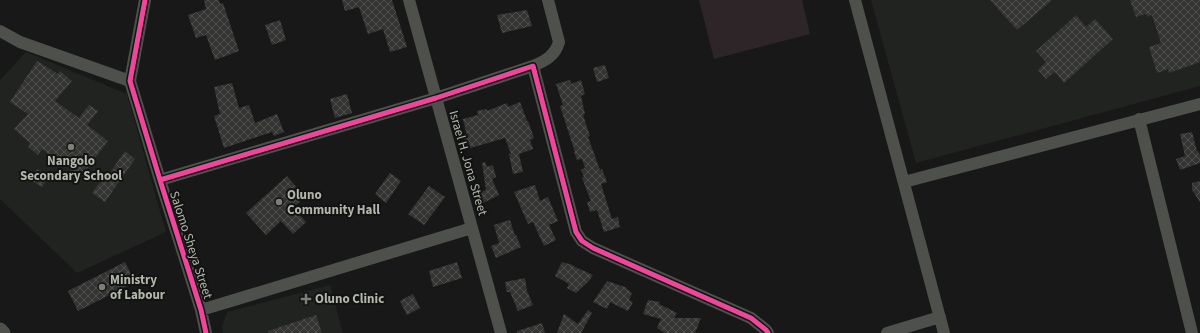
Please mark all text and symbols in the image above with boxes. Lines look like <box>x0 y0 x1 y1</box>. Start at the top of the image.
street label: Israel H. Jona Street <box>444 108 492 218</box>
marker: Nangolo Secondary School <box>66 142 76 152</box>
place label: Nangolo Secondary School <box>20 152 122 185</box>
place label: Oluno Community Hall <box>287 186 380 219</box>
street label: Salomo Sheya Street <box>165 189 217 302</box>
marker: Oluno Community Hall <box>274 197 284 207</box>
place label: Ministry of Labour <box>110 271 166 304</box>
marker: Ministry of Labour <box>97 282 107 292</box>
place label: Oluno Clinic <box>315 290 384 308</box>
marker: Oluno Clinic <box>300 293 312 305</box>

